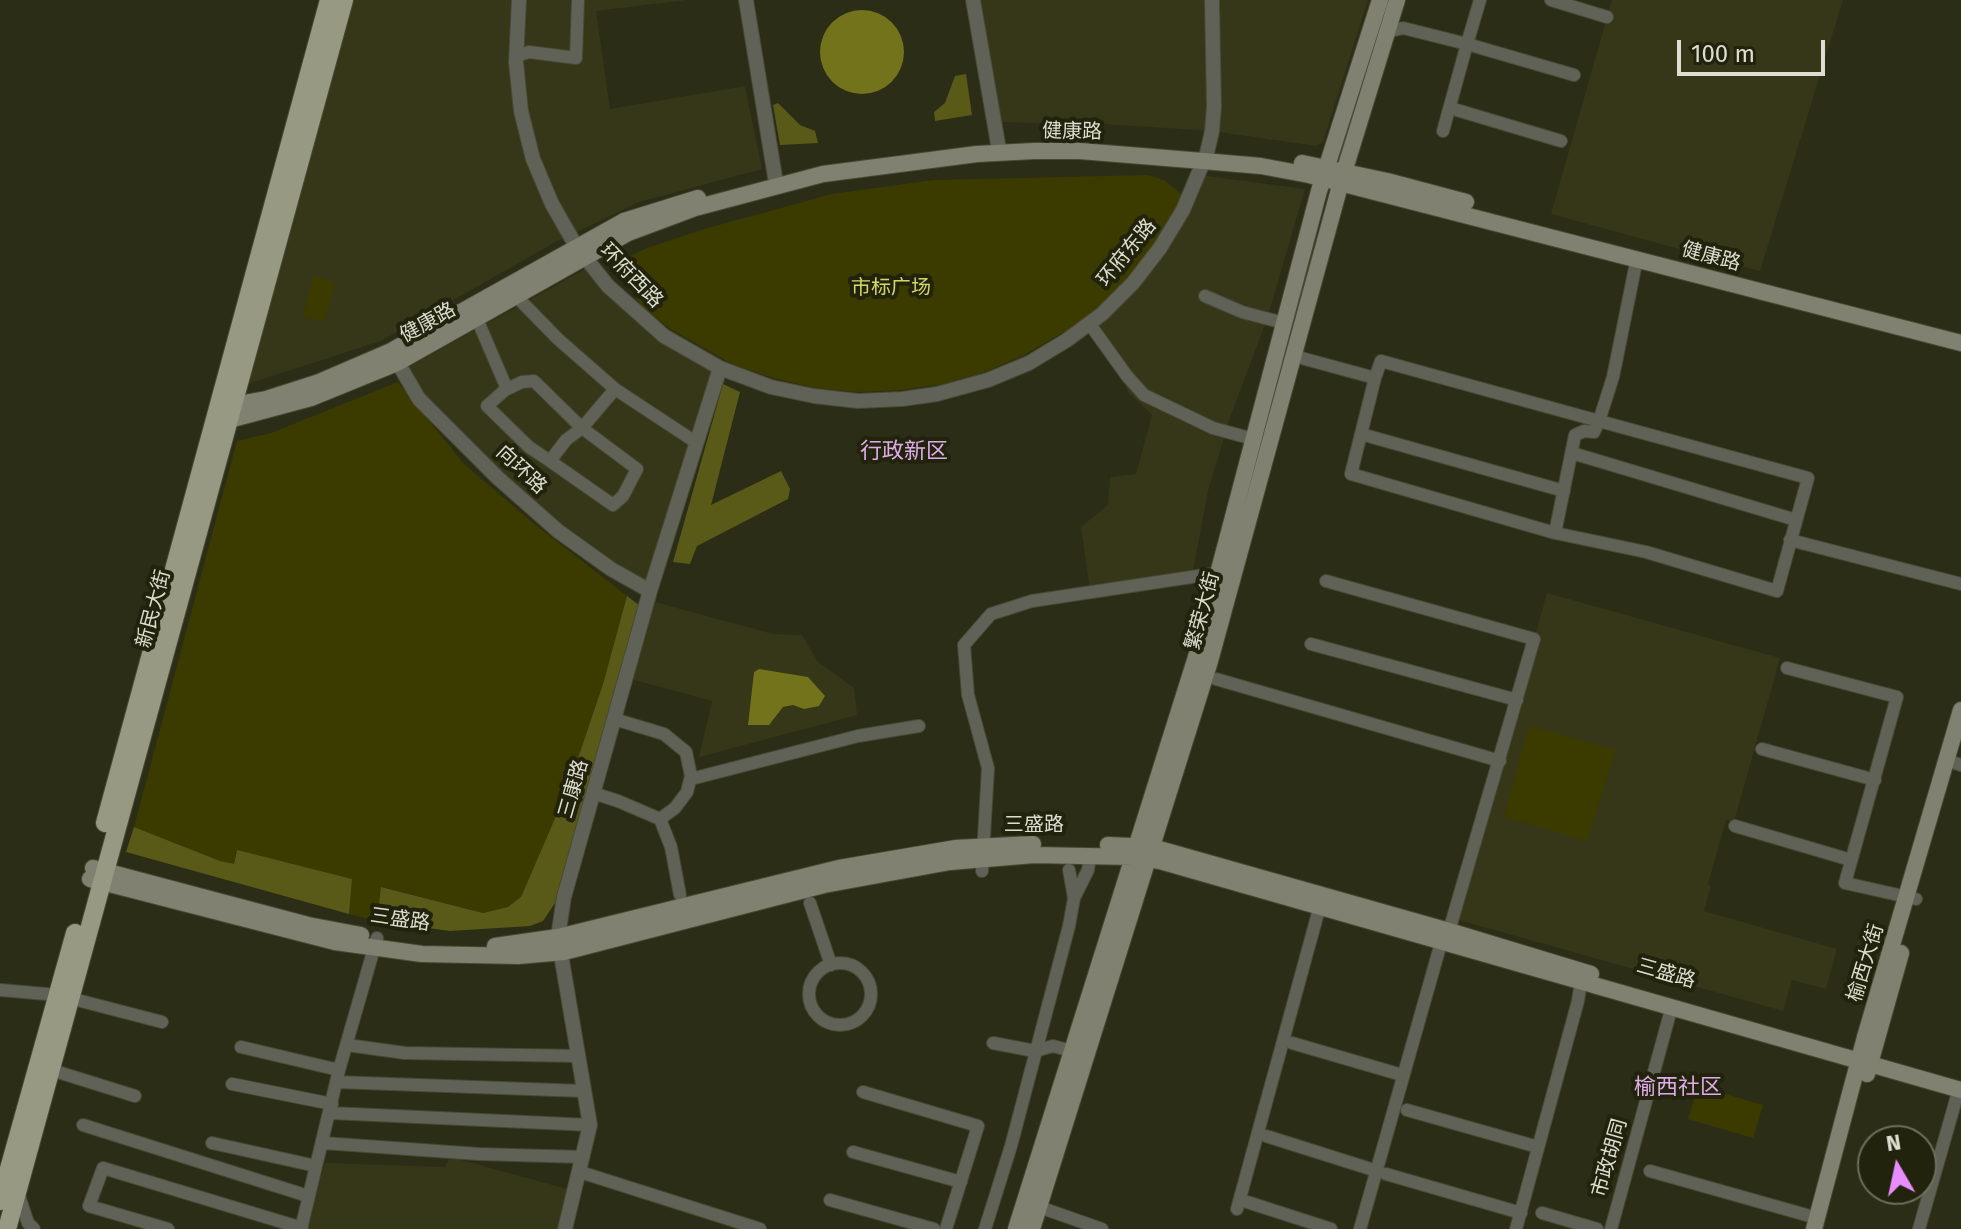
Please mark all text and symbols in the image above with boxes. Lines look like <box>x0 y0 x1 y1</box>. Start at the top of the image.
scale bar <box>1681 24 1829 74</box>
text: 100 m <box>1691 40 1755 68</box>
street label: 健康路 <box>1042 119 1102 145</box>
street label: 环府东路 <box>1093 214 1161 292</box>
street label: 健康路 <box>1679 238 1743 276</box>
street label: 环府西路 <box>595 239 667 313</box>
park label: 市标广场 <box>851 276 931 300</box>
street label: 健康路 <box>396 298 460 348</box>
district label: 行政新区 <box>860 439 948 465</box>
street label: 向环路 <box>491 441 551 499</box>
street label: 新民大街 <box>132 567 176 651</box>
street label: 繁荣大街 <box>1181 569 1225 653</box>
street label: 三康路 <box>554 757 594 821</box>
street label: 三盛路 <box>1004 813 1064 837</box>
street label: 三盛路 <box>369 904 431 936</box>
street label: 榆西大街 <box>1843 921 1889 1005</box>
street label: 三盛路 <box>1634 954 1698 994</box>
district label: 榆西社区 <box>1634 1075 1722 1101</box>
street label: 市政胡同 <box>1587 1116 1633 1200</box>
north arrow <box>1857 1125 1937 1205</box>
text: N <box>1884 1128 1903 1157</box>

